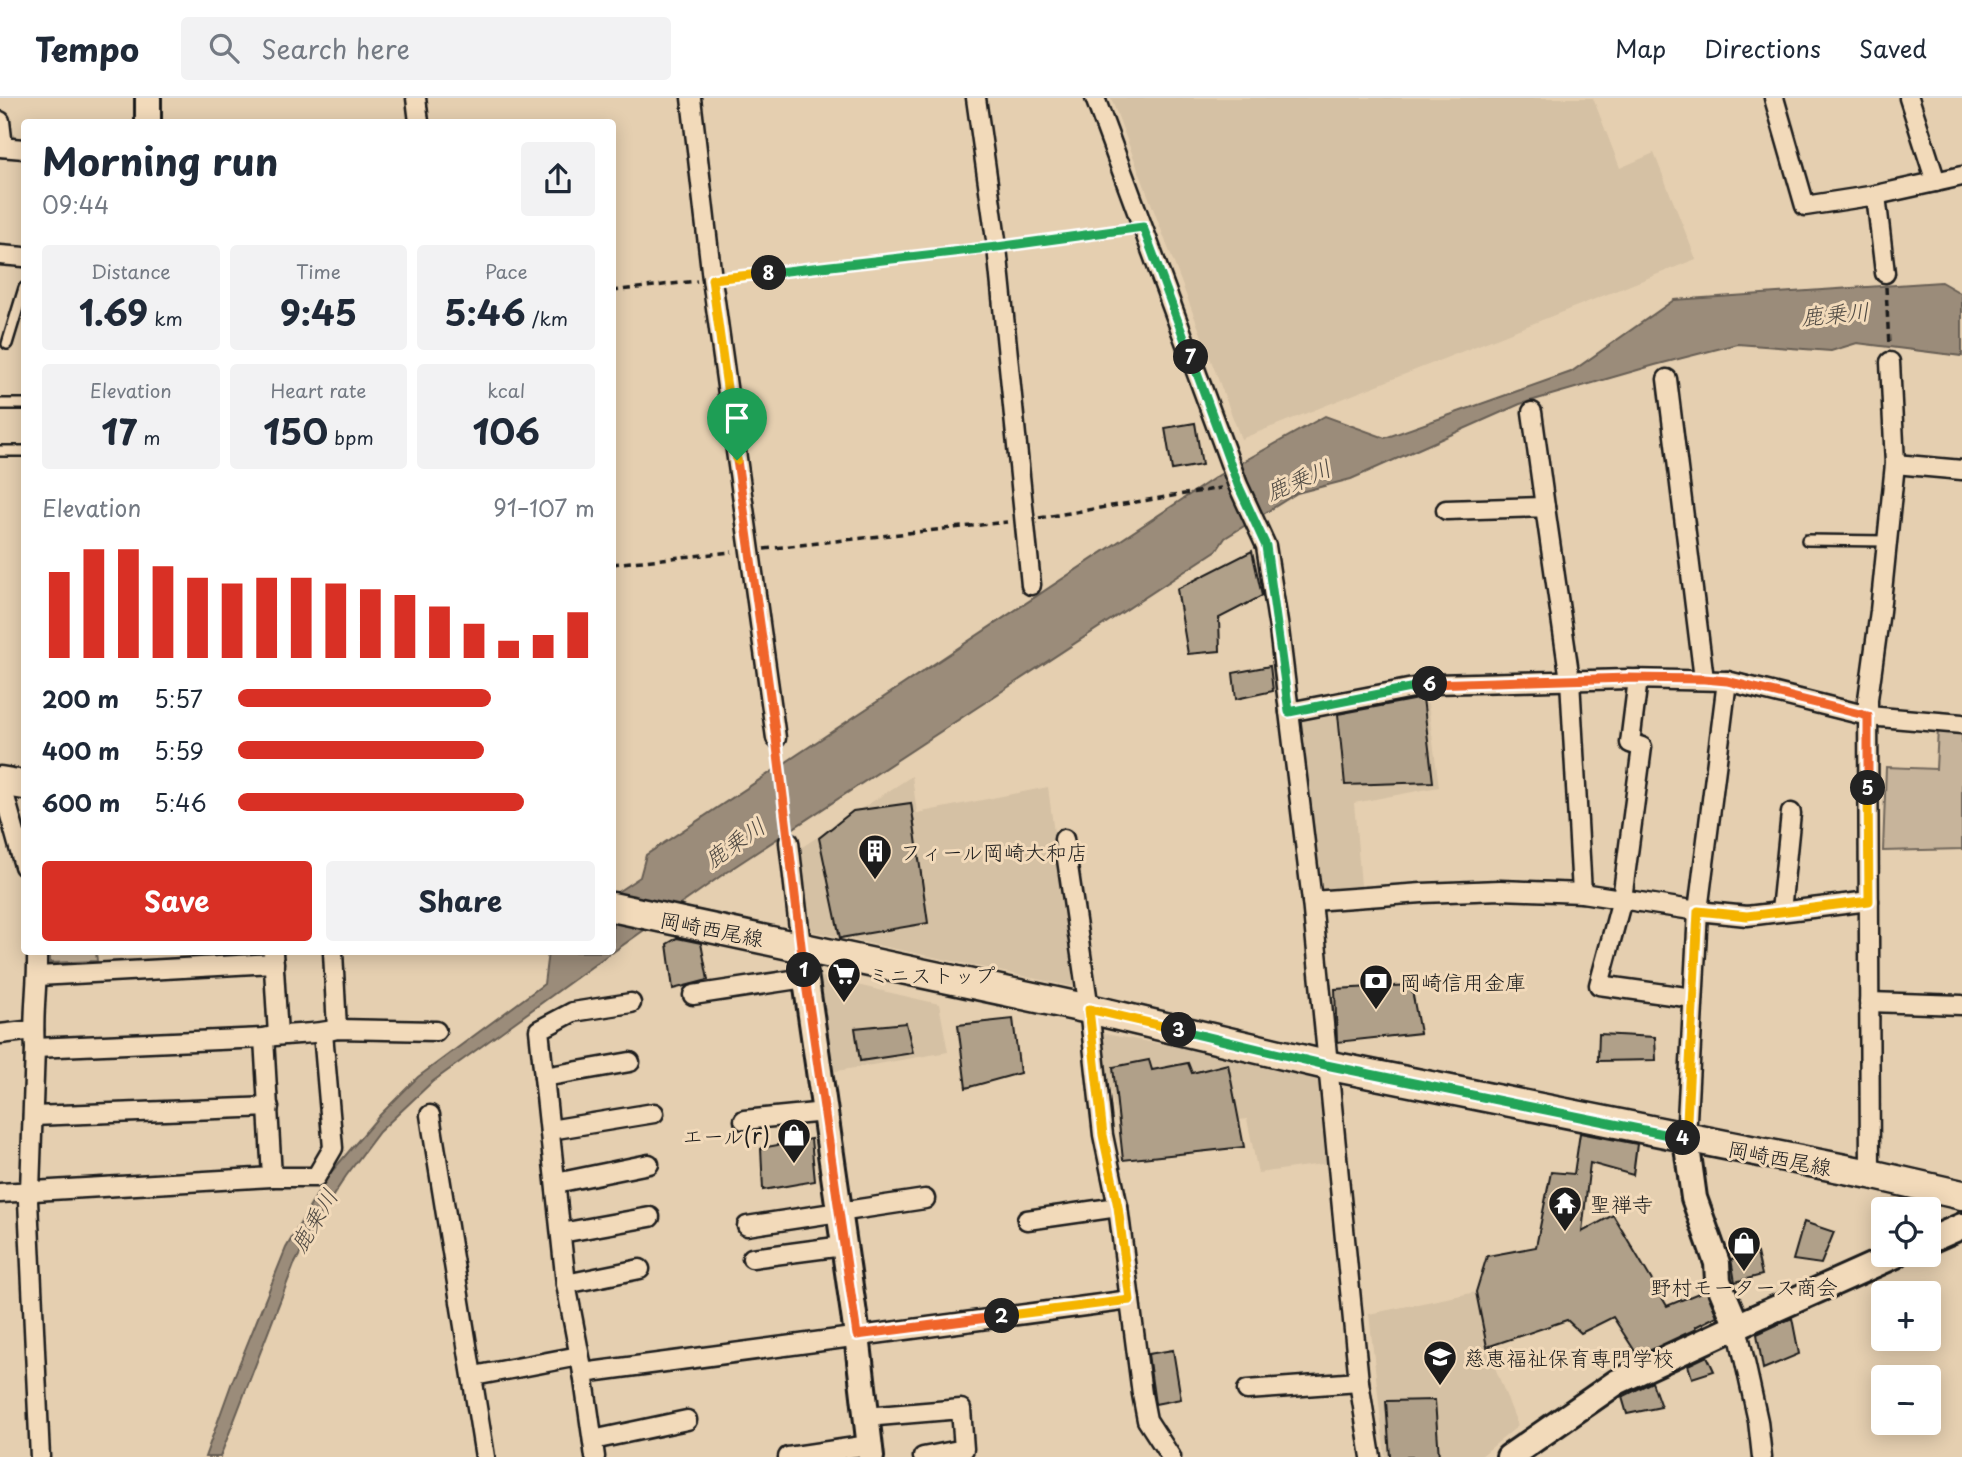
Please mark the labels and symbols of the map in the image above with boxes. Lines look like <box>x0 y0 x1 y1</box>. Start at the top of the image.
pin: 8 <box>752 256 786 290</box>
water label: 鹿乗川 <box>1799 293 1871 333</box>
pin: 7 <box>1174 340 1208 374</box>
pin <box>707 388 767 460</box>
water label: 鹿乗川 <box>1259 449 1337 509</box>
pin: 6 <box>1412 666 1448 702</box>
pin: 5 <box>1850 770 1885 806</box>
water label: 鹿乗川 <box>696 808 772 876</box>
building icon: フィール岡崎大和店 <box>856 832 894 881</box>
place label: フィール岡崎大和店 <box>900 835 1088 867</box>
street label: 岡崎西尾線 <box>657 902 767 954</box>
pin: 1 <box>786 952 822 988</box>
supermarket icon: ミニストップ <box>825 955 863 1004</box>
place label: ミニストップ <box>868 958 996 990</box>
bank icon: 岡崎信用金庫 <box>1357 962 1395 1011</box>
place label: 岡崎信用金庫 <box>1400 965 1526 997</box>
pin: 3 <box>1162 1012 1196 1048</box>
shop icon: エール(r) <box>775 1116 813 1165</box>
place label: エール(r) <box>682 1119 770 1151</box>
pin: 4 <box>1666 1121 1700 1156</box>
street label: 岡崎西尾線 <box>1725 1131 1835 1183</box>
water label: 鹿乗川 <box>280 1181 346 1259</box>
temple icon: 聖禅寺 <box>1546 1184 1584 1233</box>
place label: 聖禅寺 <box>1590 1187 1653 1219</box>
shop icon: 野村モータース商会 <box>1725 1224 1763 1273</box>
place label: 野村モータース商会 <box>1650 1270 1838 1302</box>
pin: 2 <box>984 1298 1020 1334</box>
school or university icon: 慈恵福祉保育専門学校 <box>1421 1338 1459 1387</box>
place label: 慈恵福祉保育専門学校 <box>1464 1341 1674 1373</box>

